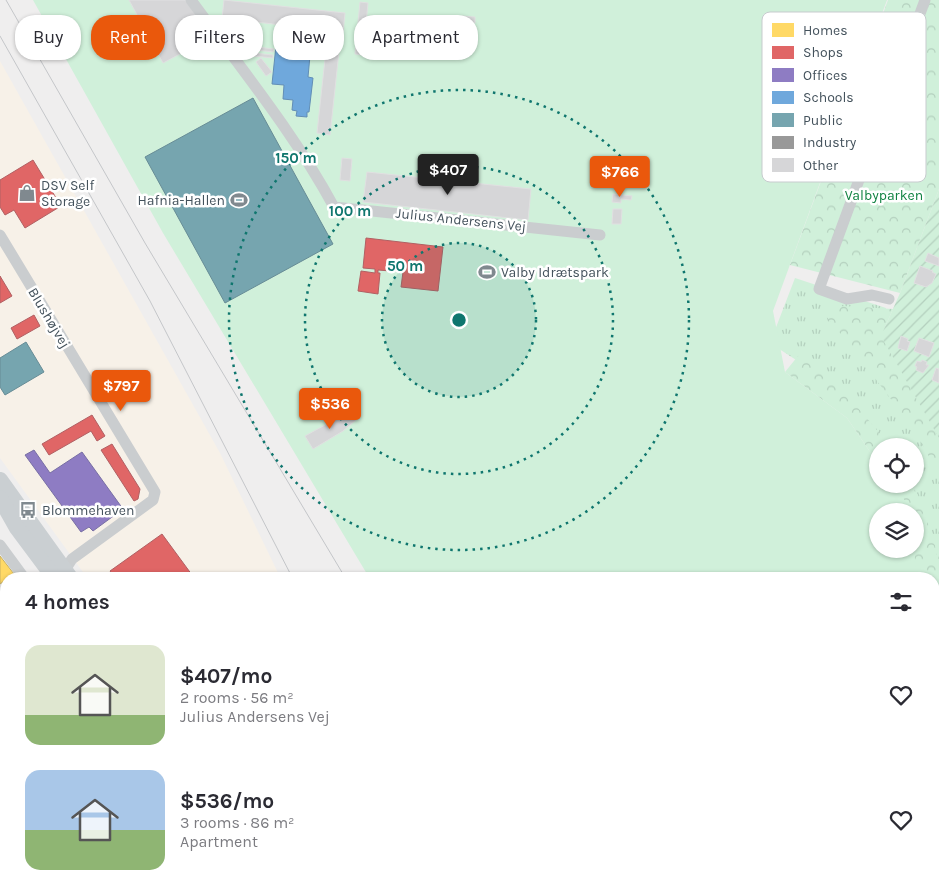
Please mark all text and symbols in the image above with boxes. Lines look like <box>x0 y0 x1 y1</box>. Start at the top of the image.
legend <box>762 12 926 182</box>
chip: Buy <box>15 15 81 60</box>
chip: Rent <box>91 15 165 60</box>
chip: Filters <box>175 15 263 60</box>
chip: New <box>273 15 344 60</box>
chip: Apartment <box>354 15 478 60</box>
text: Homes <box>803 22 848 39</box>
text: Shops <box>803 44 843 61</box>
text: Offices <box>803 67 848 84</box>
text: Schools <box>803 89 854 106</box>
text: Public <box>803 112 843 129</box>
text: Industry <box>803 134 857 151</box>
text: 150 m <box>275 149 317 167</box>
pin: $407 <box>418 154 478 196</box>
pin: $766 <box>590 156 650 198</box>
text: Other <box>803 157 839 174</box>
text: $407 <box>429 160 467 179</box>
text: $766 <box>601 162 639 181</box>
place label: DSV Self Storage <box>41 177 94 210</box>
shop icon: DSV Self Storage <box>17 183 37 203</box>
park label: Valbyparken <box>845 187 923 204</box>
sports icon: Hafnia-Hallen <box>229 190 249 210</box>
place label: Hafnia-Hallen <box>137 192 225 209</box>
text: 100 m <box>329 202 371 220</box>
street label: Julius Andersens Vej <box>395 205 527 235</box>
text: 50 m <box>387 257 423 275</box>
sports icon: Valby Idrætspark <box>477 262 497 282</box>
place label: Valby Idrætspark <box>501 264 609 281</box>
street label: Blushøjvej <box>24 285 74 351</box>
centre of rings <box>450 311 468 329</box>
pin: $797 <box>91 370 151 412</box>
text: $797 <box>103 376 139 395</box>
pin: $536 <box>300 388 360 430</box>
text: $536 <box>310 394 350 413</box>
map controls <box>869 438 924 558</box>
button: locate <box>869 438 924 493</box>
bus stop icon: Blommehaven <box>18 500 38 520</box>
place label: Blommehaven <box>42 502 134 519</box>
button: layers <box>869 503 924 558</box>
icon: filters <box>887 588 915 616</box>
text: 4 homes <box>25 590 110 614</box>
text: $407/mo <box>180 664 272 688</box>
icon: home <box>65 665 125 725</box>
icon: heart <box>887 681 915 709</box>
text: 2 rooms · 56 m² <box>180 688 294 707</box>
text: Julius Andersens Vej <box>180 707 330 726</box>
text: $536/mo <box>180 789 274 813</box>
icon: home <box>65 790 125 850</box>
icon: heart <box>887 806 915 834</box>
text: 3 rooms · 86 m² <box>180 813 295 832</box>
text: Apartment <box>180 832 258 851</box>

